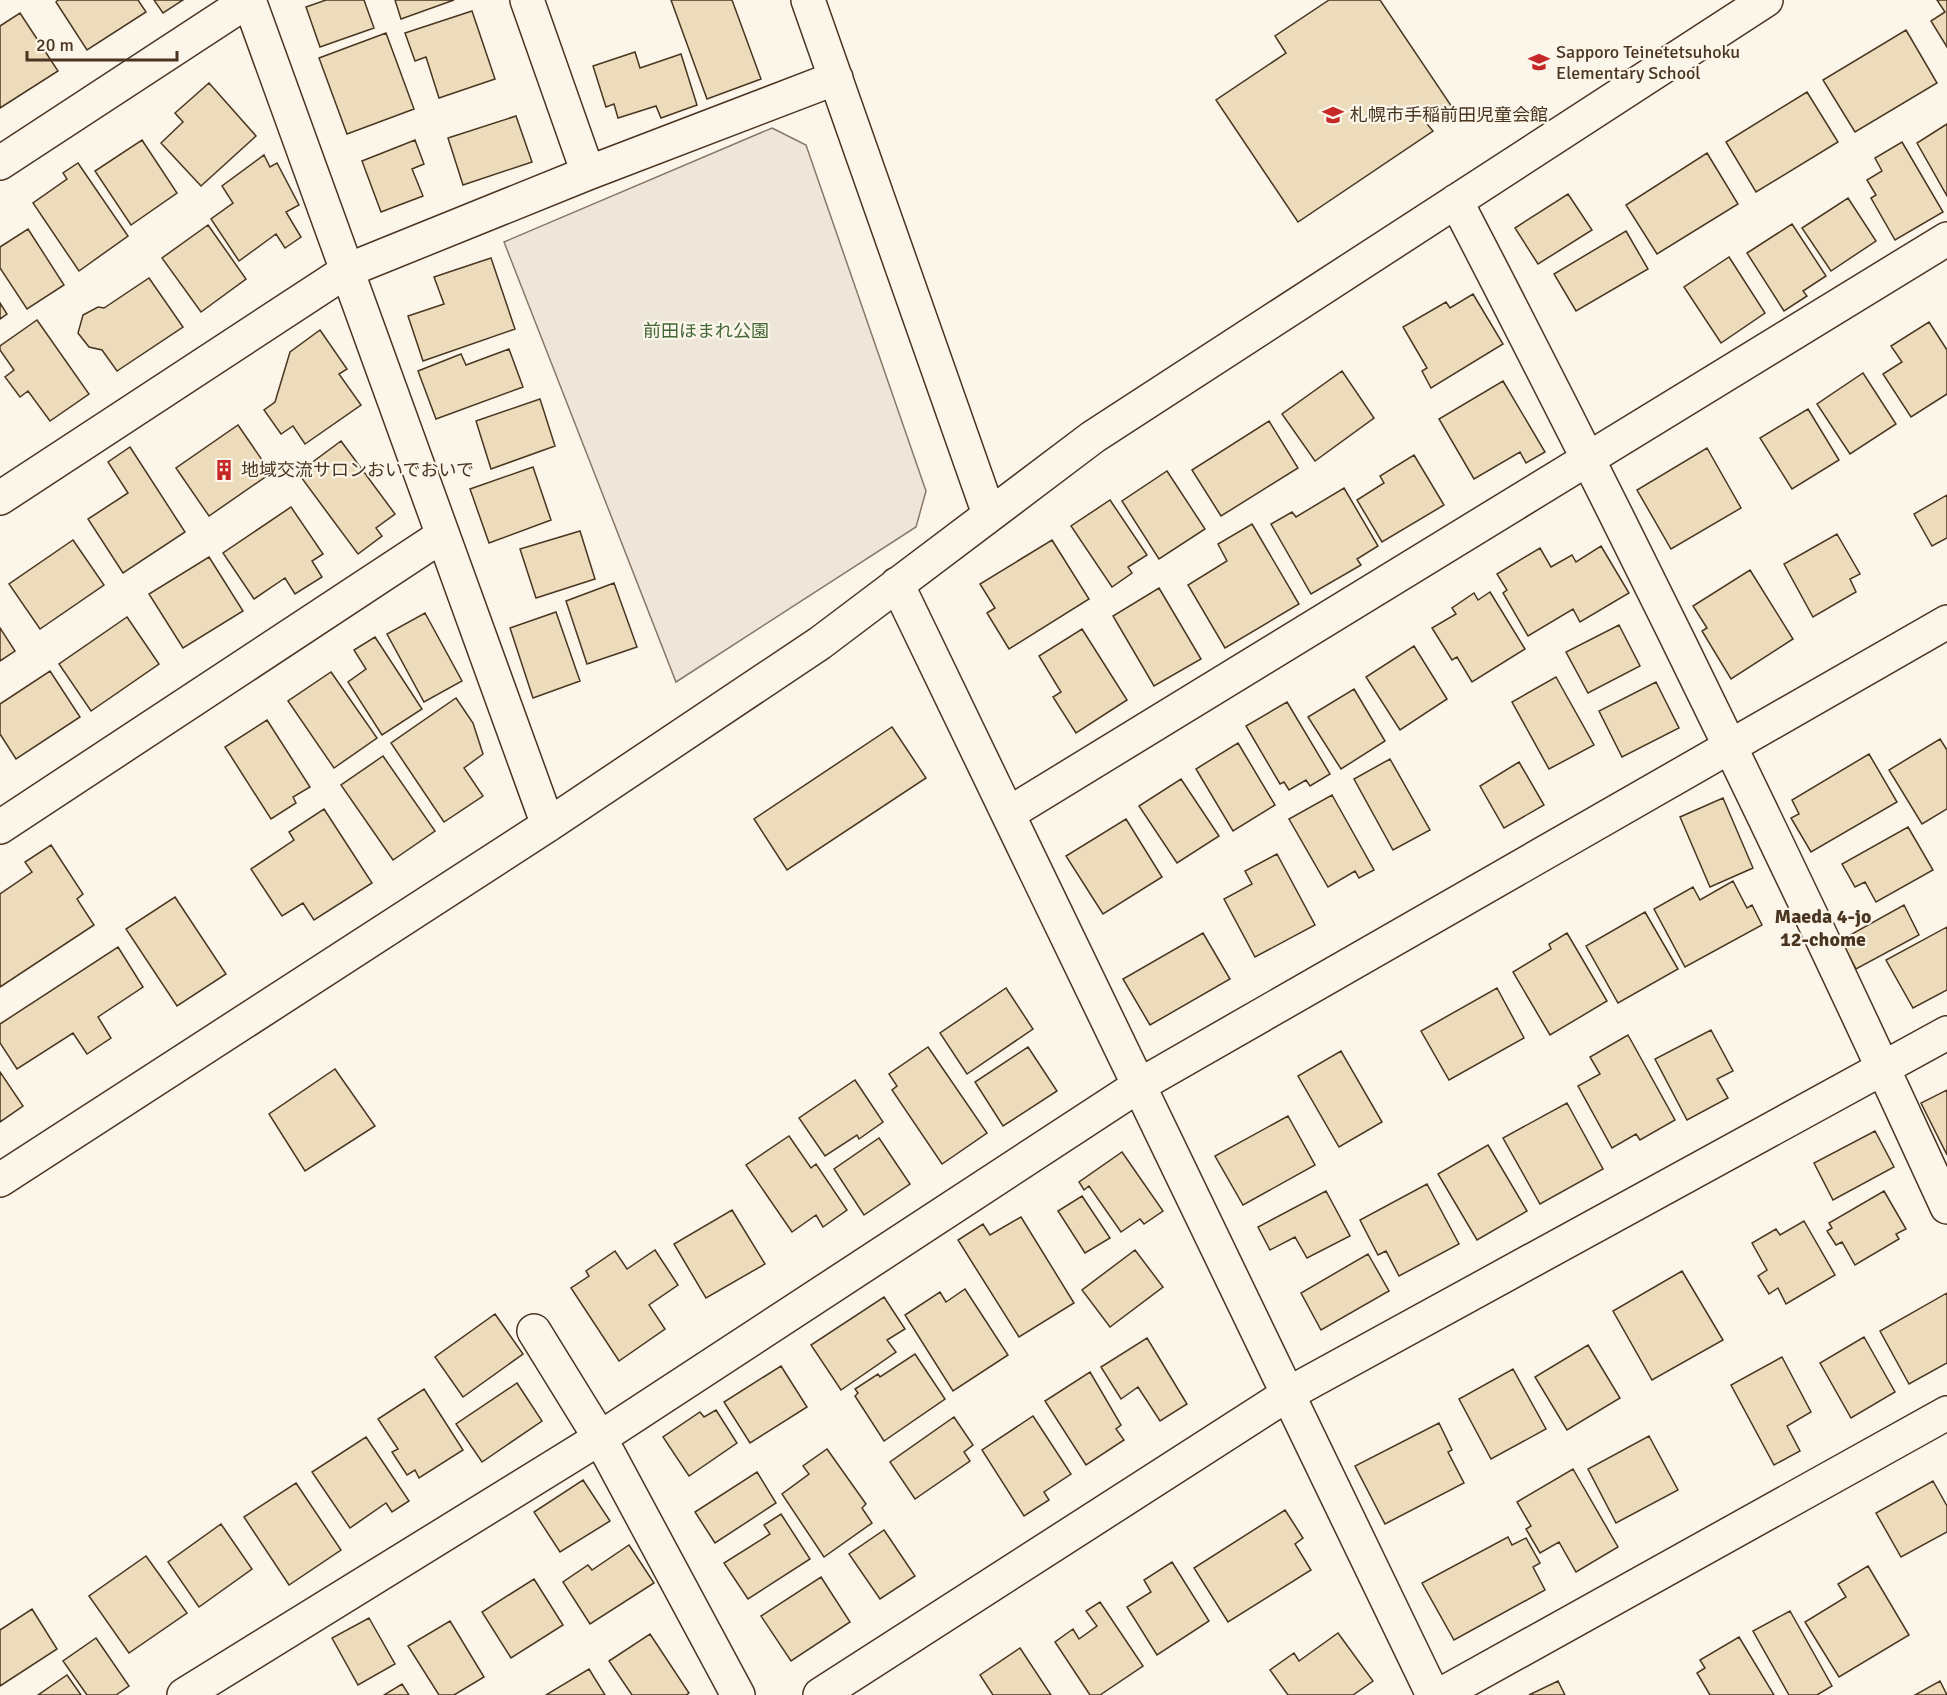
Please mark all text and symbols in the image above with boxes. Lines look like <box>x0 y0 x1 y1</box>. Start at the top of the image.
scale bar <box>27 24 177 62</box>
text: 20 m <box>36 34 74 56</box>
place label: Sapporo Teinetetsuhoku Elementary School <box>1556 41 1740 84</box>
school or university icon: Sapporo Teinetetsuhoku Elementary School <box>1527 50 1551 74</box>
school or university icon: 札幌市手稲前田児童会館 <box>1321 103 1345 127</box>
place label: 札幌市手稲前田児童会館 <box>1350 104 1548 126</box>
park label: 前田ほまれ公園 <box>643 320 769 342</box>
building icon: 地域交流サロンおいでおいで <box>212 458 236 482</box>
place label: 地域交流サロンおいでおいで <box>241 459 474 481</box>
district label: Maeda 4-jo 12-chome <box>1774 904 1872 952</box>

